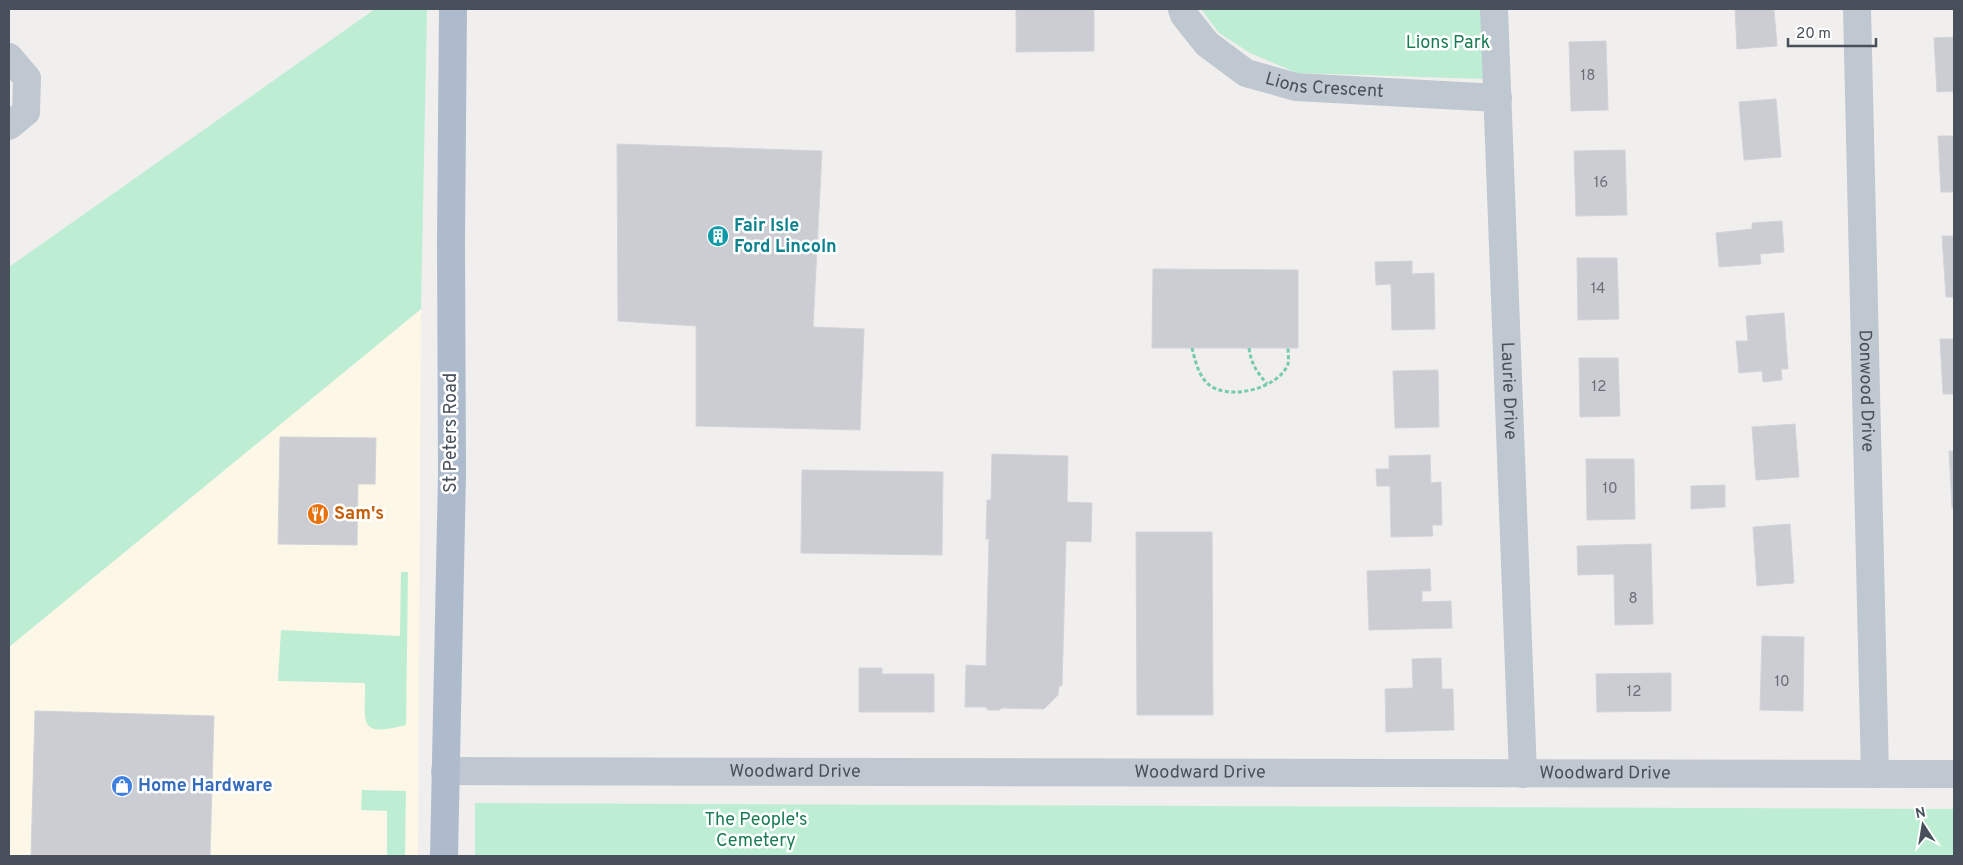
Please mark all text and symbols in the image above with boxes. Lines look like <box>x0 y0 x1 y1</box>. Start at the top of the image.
scale bar <box>1788 15 1876 47</box>
text: 20 m <box>1796 25 1831 44</box>
park label: Lions Park <box>1406 32 1490 55</box>
street label: Lions Crescent <box>1263 67 1384 103</box>
house number: 18 <box>1581 67 1595 86</box>
house number: 16 <box>1594 174 1608 193</box>
place label: Fair Isle Ford Lincoln <box>734 215 837 259</box>
building icon: Fair Isle Ford Lincoln <box>706 224 730 248</box>
house number: 14 <box>1591 280 1605 299</box>
street label: Donwood Drive <box>1853 329 1879 452</box>
street label: Laurie Drive <box>1495 341 1522 440</box>
street label: St Peters Road <box>440 373 463 493</box>
house number: 12 <box>1592 378 1606 397</box>
house number: 10 <box>1602 480 1618 499</box>
restaurant icon: Sam's <box>306 502 330 526</box>
place label: Sam's <box>334 503 384 526</box>
house number: 8 <box>1628 590 1638 609</box>
house number: 10 <box>1774 673 1790 692</box>
house number: 12 <box>1627 683 1641 702</box>
street label: Woodward Drive <box>729 760 861 783</box>
street label: Woodward Drive <box>1134 761 1266 784</box>
street label: Woodward Drive <box>1539 762 1671 785</box>
shop icon: Home Hardware <box>110 774 134 798</box>
place label: Home Hardware <box>138 775 272 798</box>
north arrow <box>1898 800 1948 850</box>
text: N <box>1914 804 1927 823</box>
park label: The People's Cemetery <box>704 809 808 853</box>

